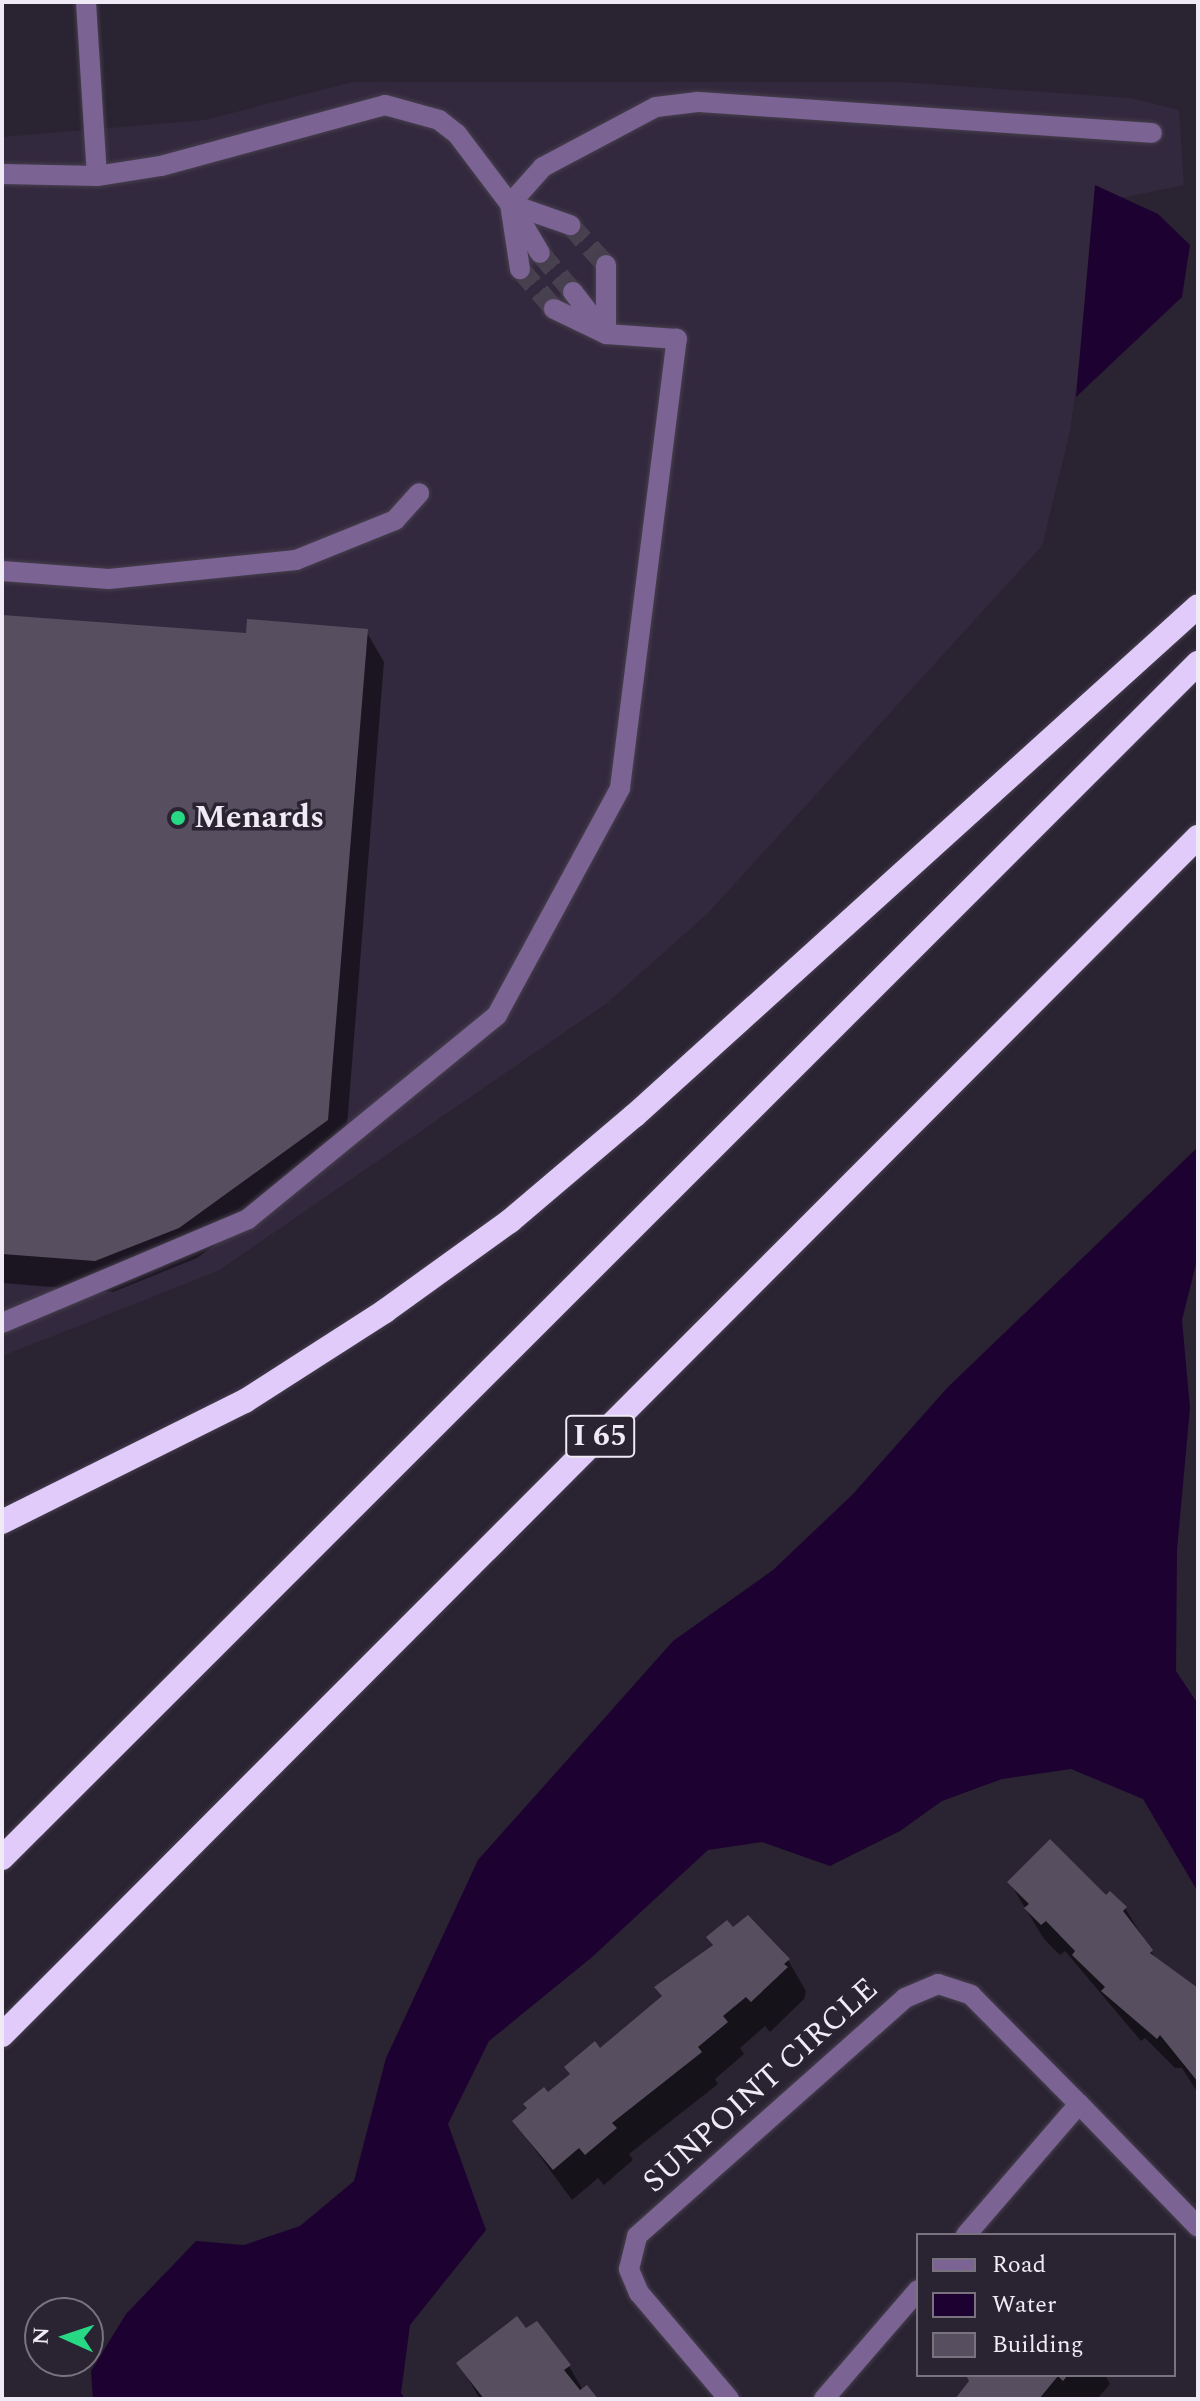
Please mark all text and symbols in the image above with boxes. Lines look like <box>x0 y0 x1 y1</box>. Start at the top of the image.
place label: Menards <box>194 799 324 837</box>
marker: Menards <box>169 809 187 827</box>
road number: I 65 <box>564 1410 636 1462</box>
street label: SUNPOINT CIRCLE <box>636 1970 886 2202</box>
legend <box>916 2233 1176 2377</box>
text: Road <box>992 2247 1046 2283</box>
text: Water <box>992 2287 1056 2323</box>
north arrow <box>24 2297 104 2377</box>
text: N <box>25 2326 58 2346</box>
text: Building <box>992 2327 1084 2363</box>

